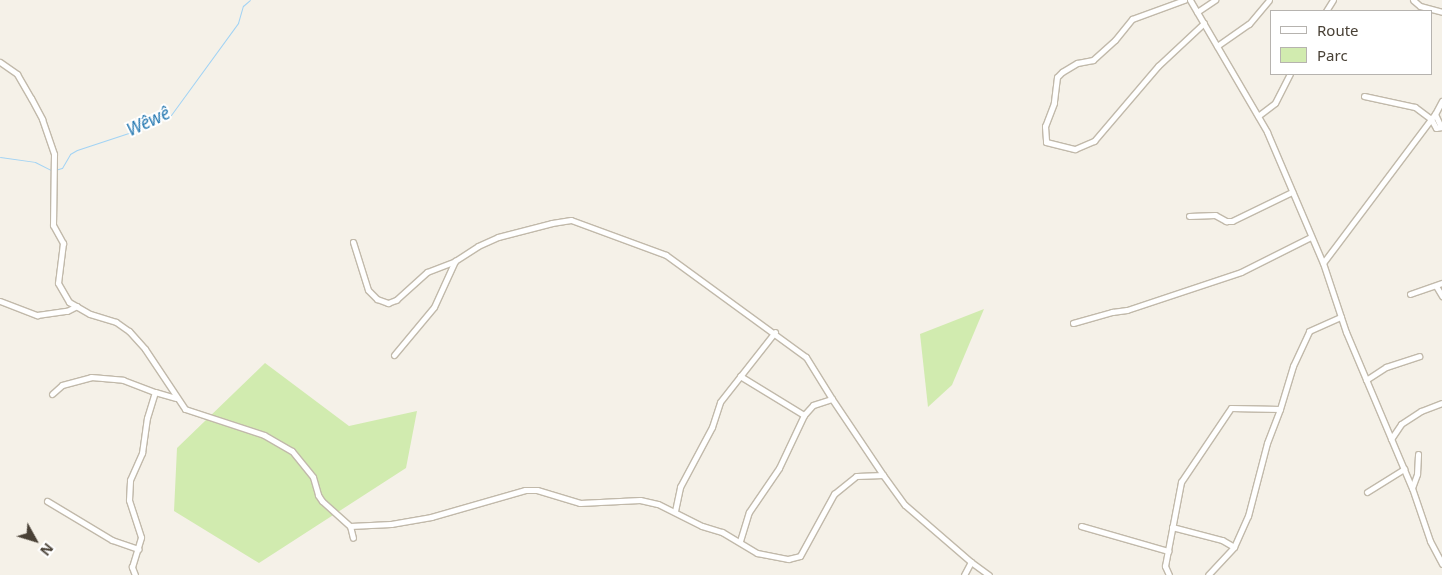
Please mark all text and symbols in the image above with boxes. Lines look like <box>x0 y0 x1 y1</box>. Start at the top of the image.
legend <box>1270 10 1432 75</box>
text: Route <box>1317 20 1359 40</box>
text: Parc <box>1317 45 1348 65</box>
water label: Wêwê <box>123 102 173 140</box>
north arrow <box>10 515 60 565</box>
text: N <box>36 539 58 560</box>

